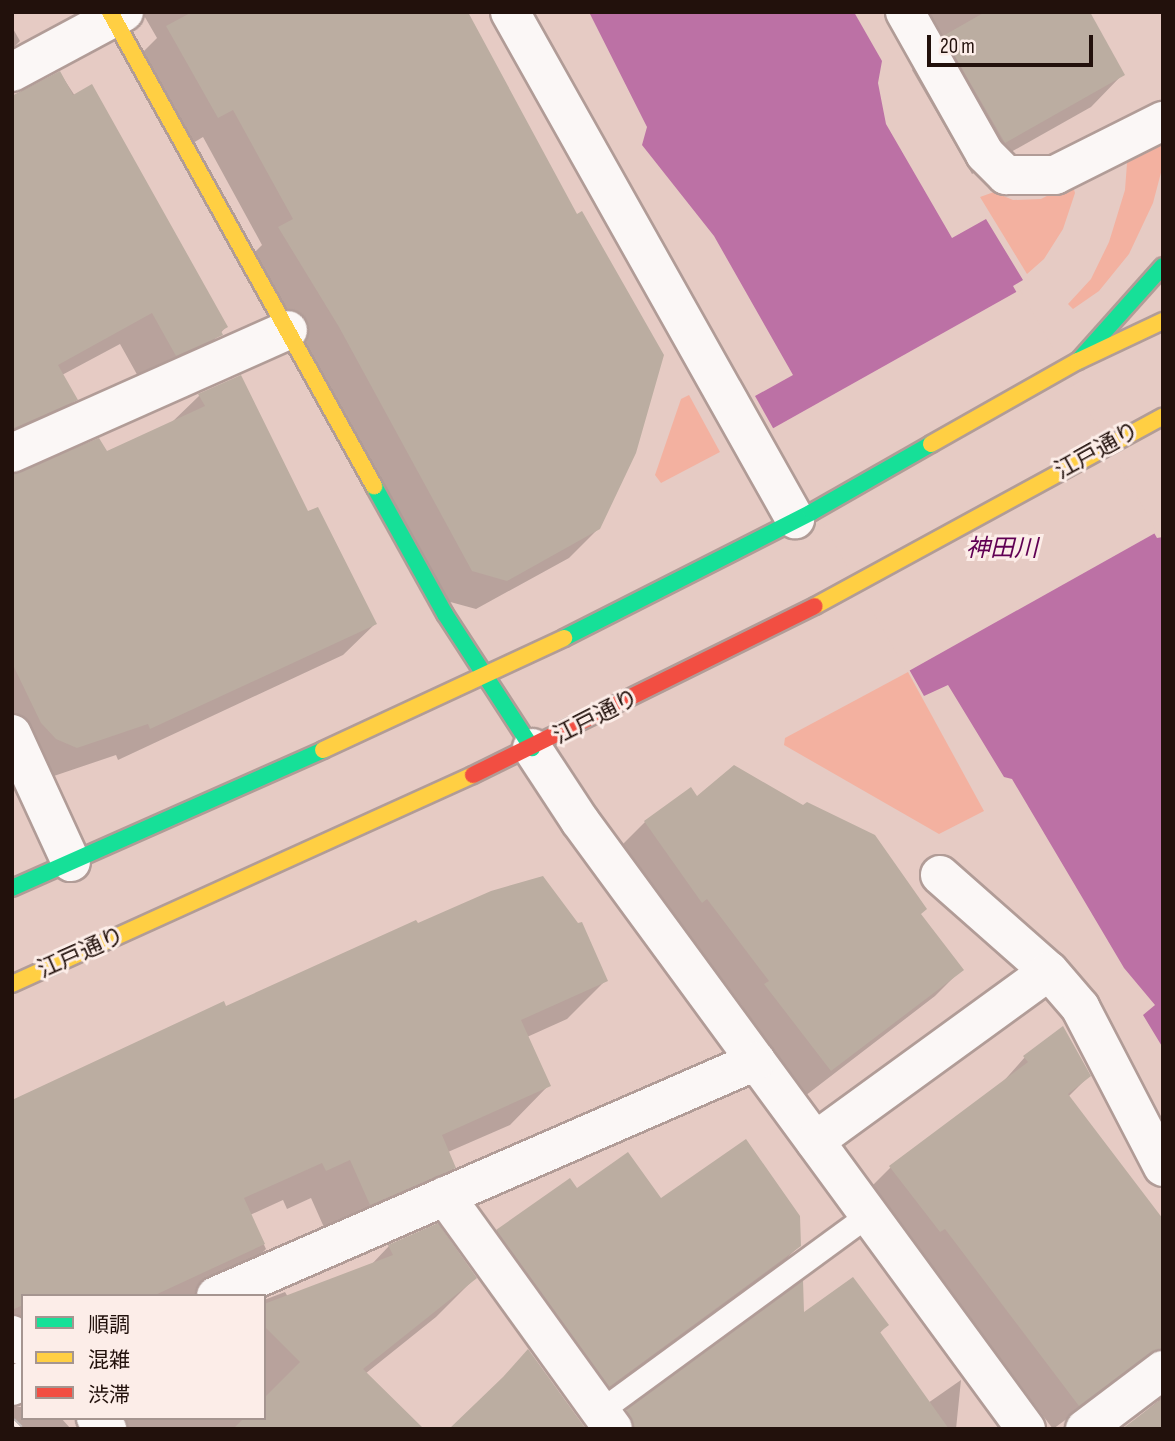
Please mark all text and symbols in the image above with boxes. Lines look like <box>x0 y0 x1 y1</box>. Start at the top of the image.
scale bar <box>930 21 1096 65</box>
text: 20 m <box>940 34 975 59</box>
street label: 江戸通り <box>1050 417 1144 485</box>
water label: 神田川 <box>966 535 1038 563</box>
street label: 江戸通り <box>549 684 643 750</box>
street label: 江戸通り <box>33 922 129 984</box>
legend <box>21 1294 266 1420</box>
text: 順調 <box>88 1313 130 1338</box>
text: 混雑 <box>88 1348 130 1373</box>
text: 渋滞 <box>88 1383 130 1408</box>

